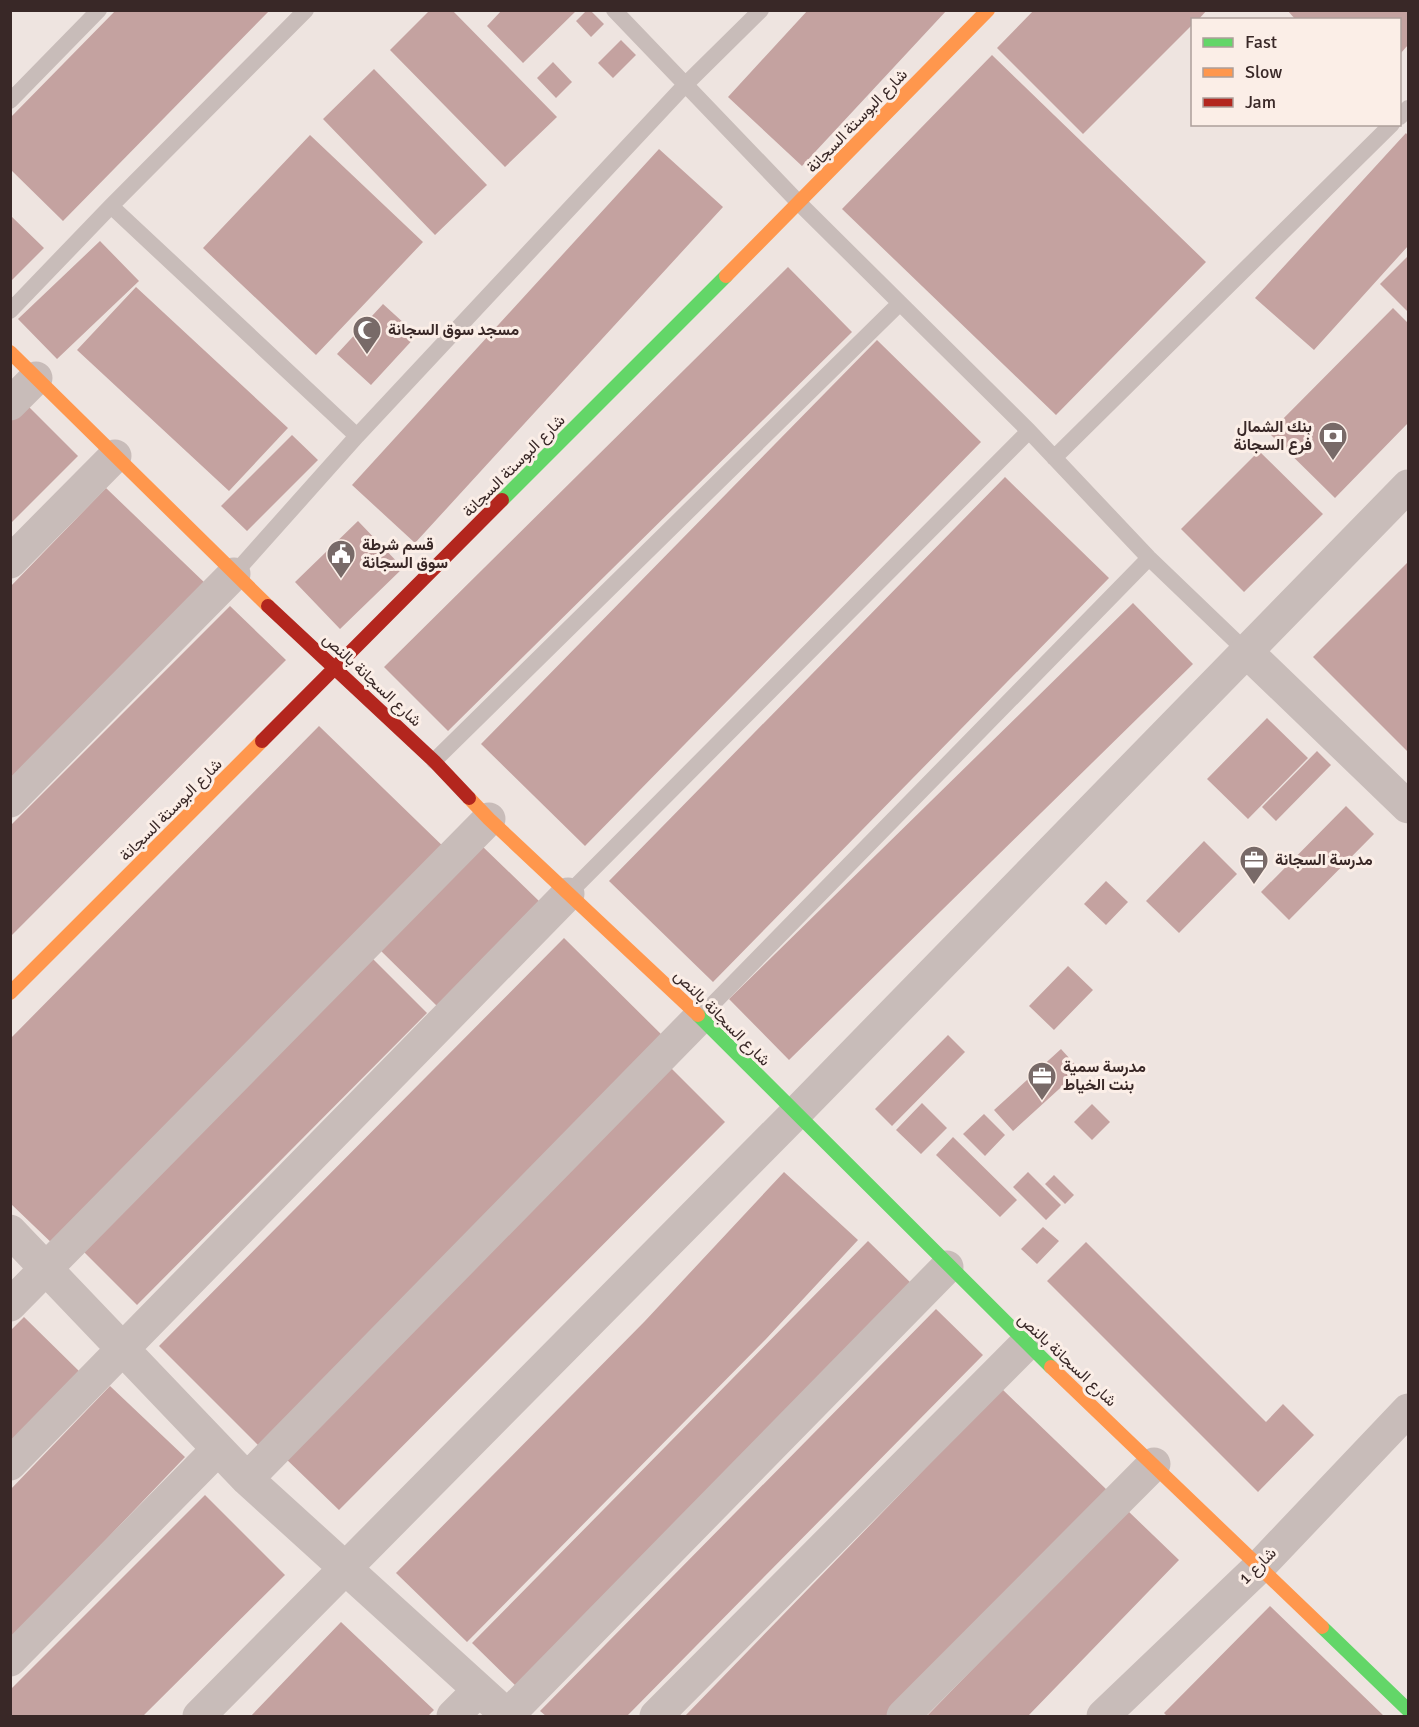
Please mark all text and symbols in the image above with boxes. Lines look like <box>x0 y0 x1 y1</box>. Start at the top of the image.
legend <box>1191 18 1401 126</box>
text: Fast <box>1245 31 1277 53</box>
text: Slow <box>1245 61 1282 83</box>
street label: شارع البوستة السجانة <box>802 65 913 178</box>
text: Jam <box>1245 91 1276 113</box>
mosque icon: مسجد سوق السجانة <box>351 314 383 356</box>
place label: مسجد سوق السجانة <box>388 320 520 340</box>
street label: شارع البوستة السجانة <box>458 410 570 522</box>
place label: بنك الشمال فرع السجانة <box>1233 417 1312 455</box>
bank icon: بنك الشمال فرع السجانة <box>1317 420 1349 462</box>
place label: قسم شرطة سوق السجانة <box>362 535 448 573</box>
public building icon: قسم شرطة سوق السجانة <box>325 538 357 580</box>
street label: شارع السجانة بالنص <box>318 629 426 732</box>
street label: شارع البوستة السجانة <box>115 754 227 866</box>
office icon: مدرسة السجانة <box>1238 844 1270 886</box>
place label: مدرسة السجانة <box>1275 850 1373 870</box>
street label: شارع السجانة بالنص <box>669 966 774 1071</box>
place label: مدرسة سمية بنت الخياط <box>1063 1057 1146 1095</box>
office icon: مدرسة سمية بنت الخياط <box>1026 1060 1058 1102</box>
street label: شارع السجانة بالنص <box>1013 1309 1121 1412</box>
street label: شارع 1 <box>1235 1543 1281 1589</box>

